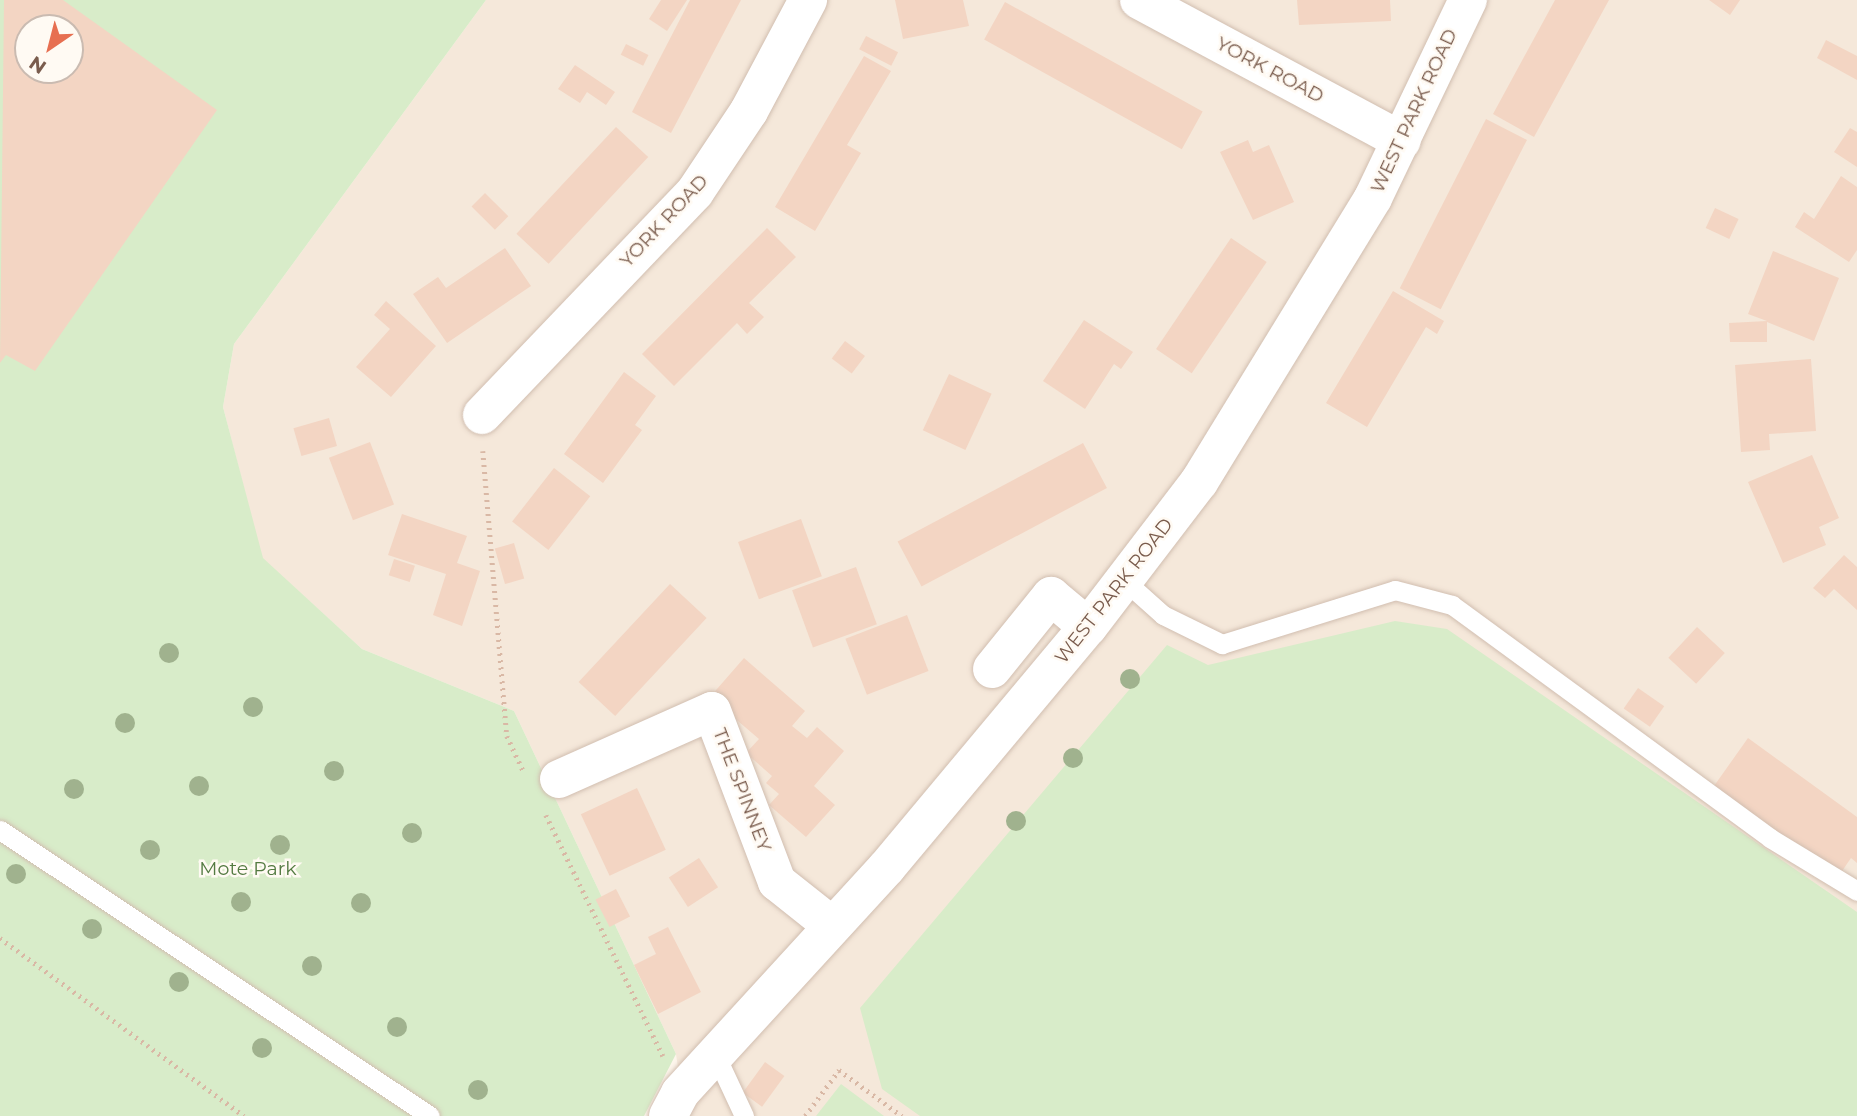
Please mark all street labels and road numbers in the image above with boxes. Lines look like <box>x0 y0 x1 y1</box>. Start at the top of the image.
street label: WEST PARK ROAD <box>1366 25 1462 197</box>
street label: YORK ROAD <box>1212 32 1328 108</box>
street label: YORK ROAD <box>615 170 713 272</box>
street label: WEST PARK ROAD <box>1050 514 1178 668</box>
street label: THE SPINNEY <box>708 725 776 855</box>

